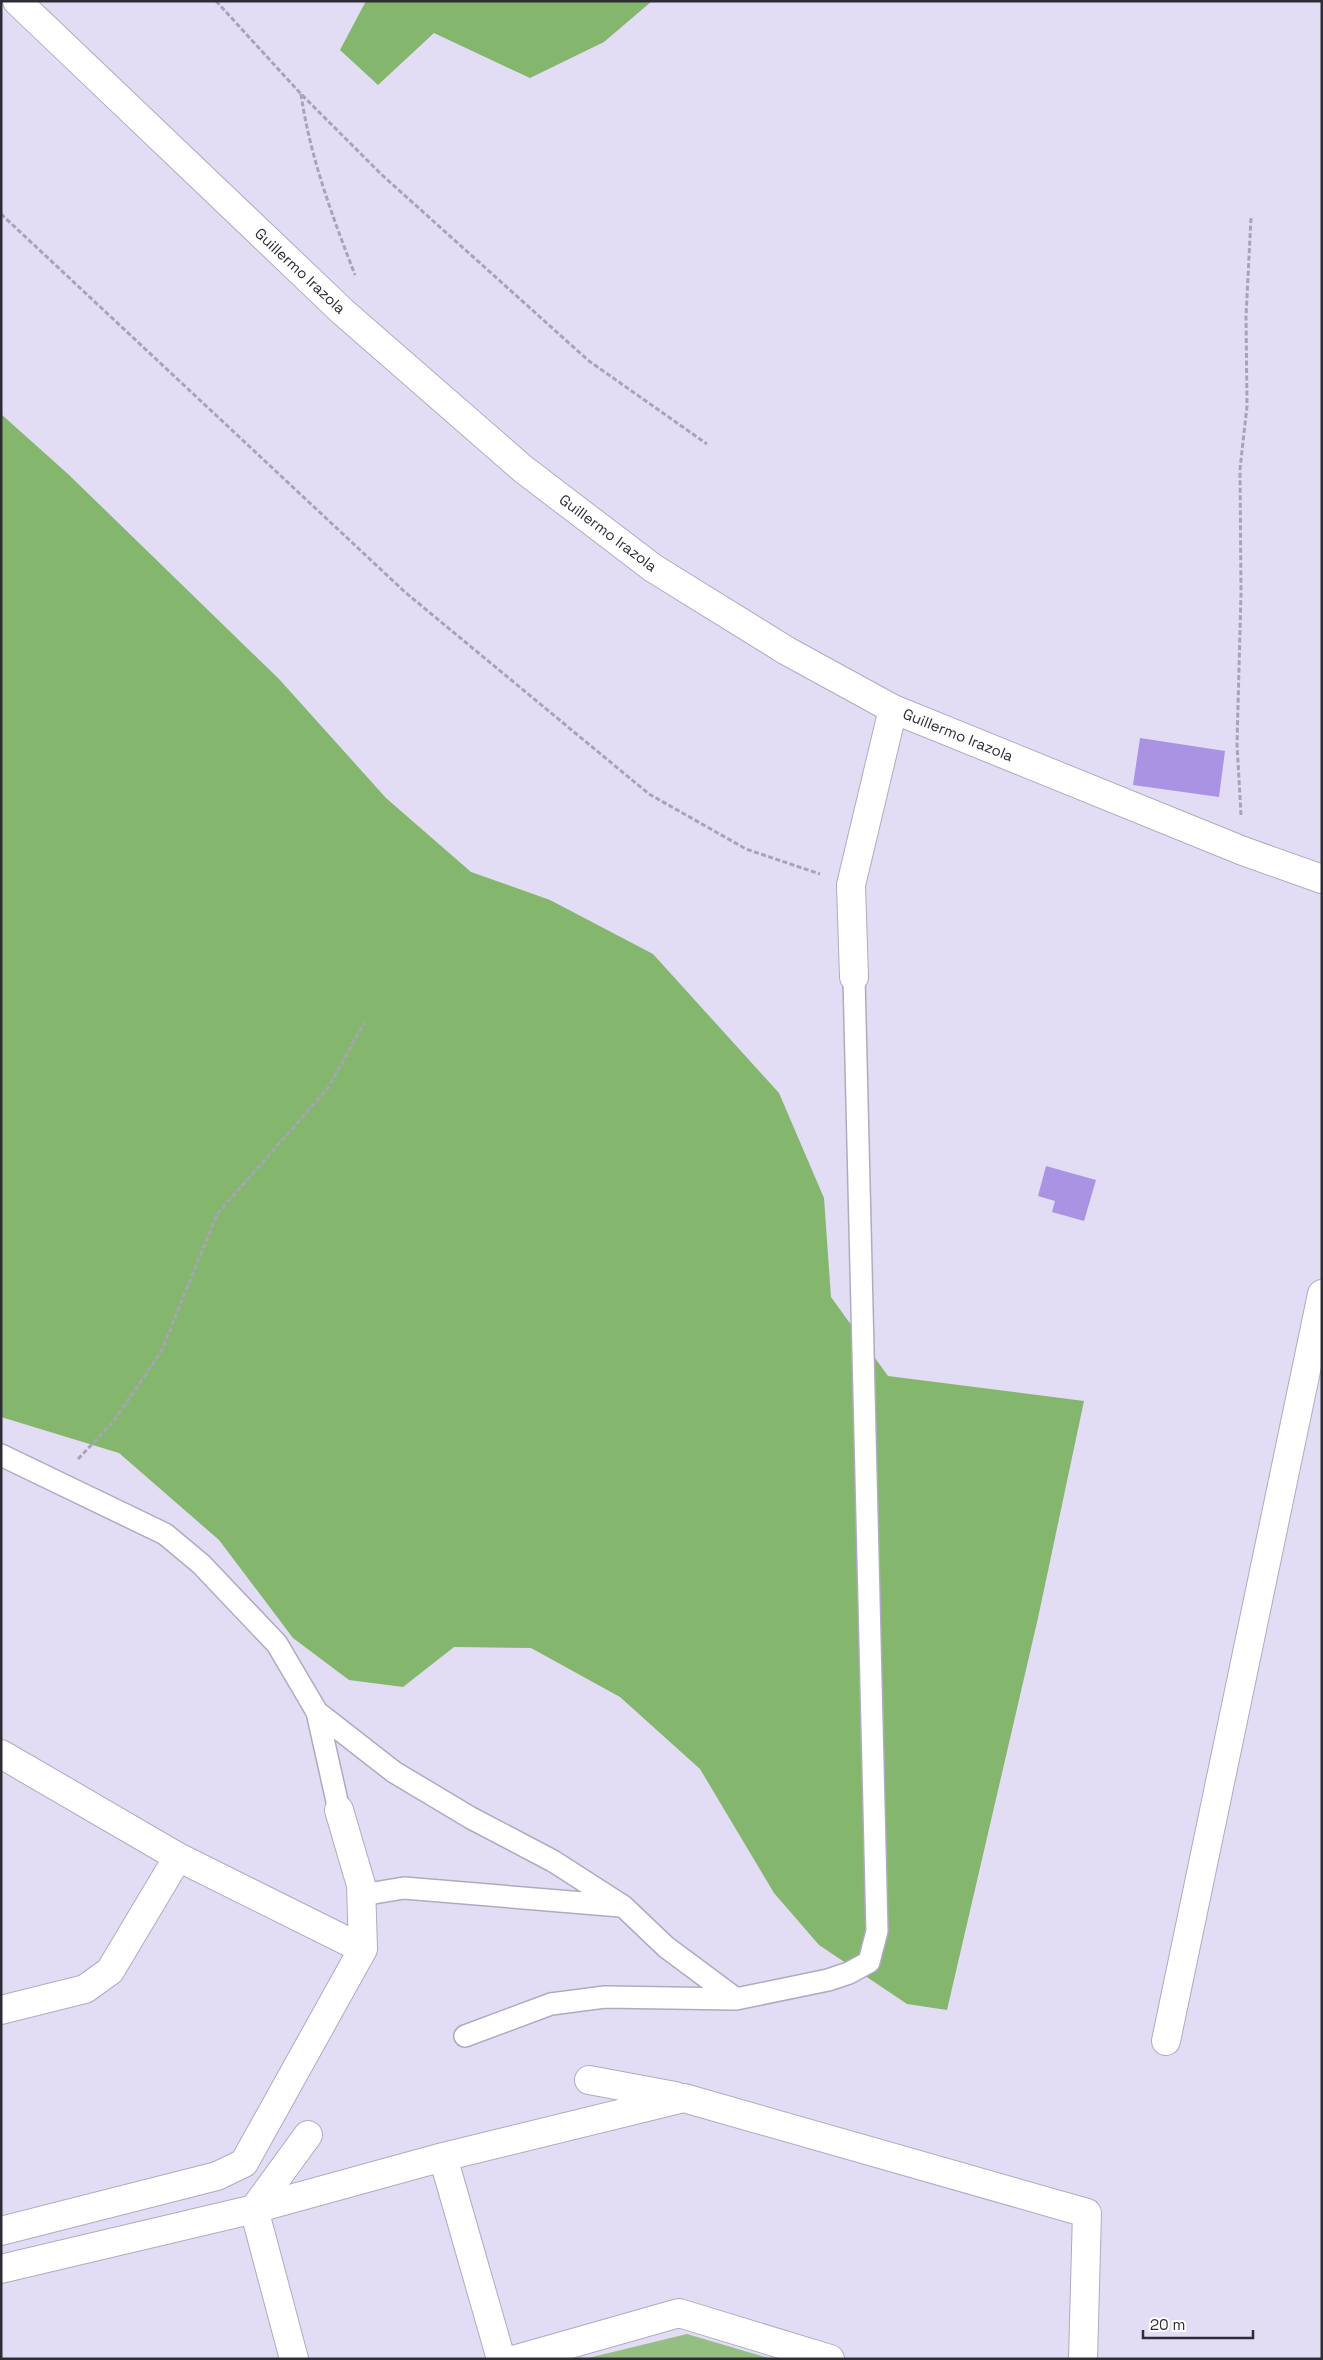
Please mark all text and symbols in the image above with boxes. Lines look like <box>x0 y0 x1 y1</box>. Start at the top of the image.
street label: Guillermo Irazola <box>251 224 350 318</box>
street label: Guillermo Irazola <box>556 490 661 576</box>
street label: Guillermo Irazola <box>900 704 1017 765</box>
scale bar <box>1143 2308 1253 2340</box>
text: 20 m <box>1150 2315 1185 2334</box>

